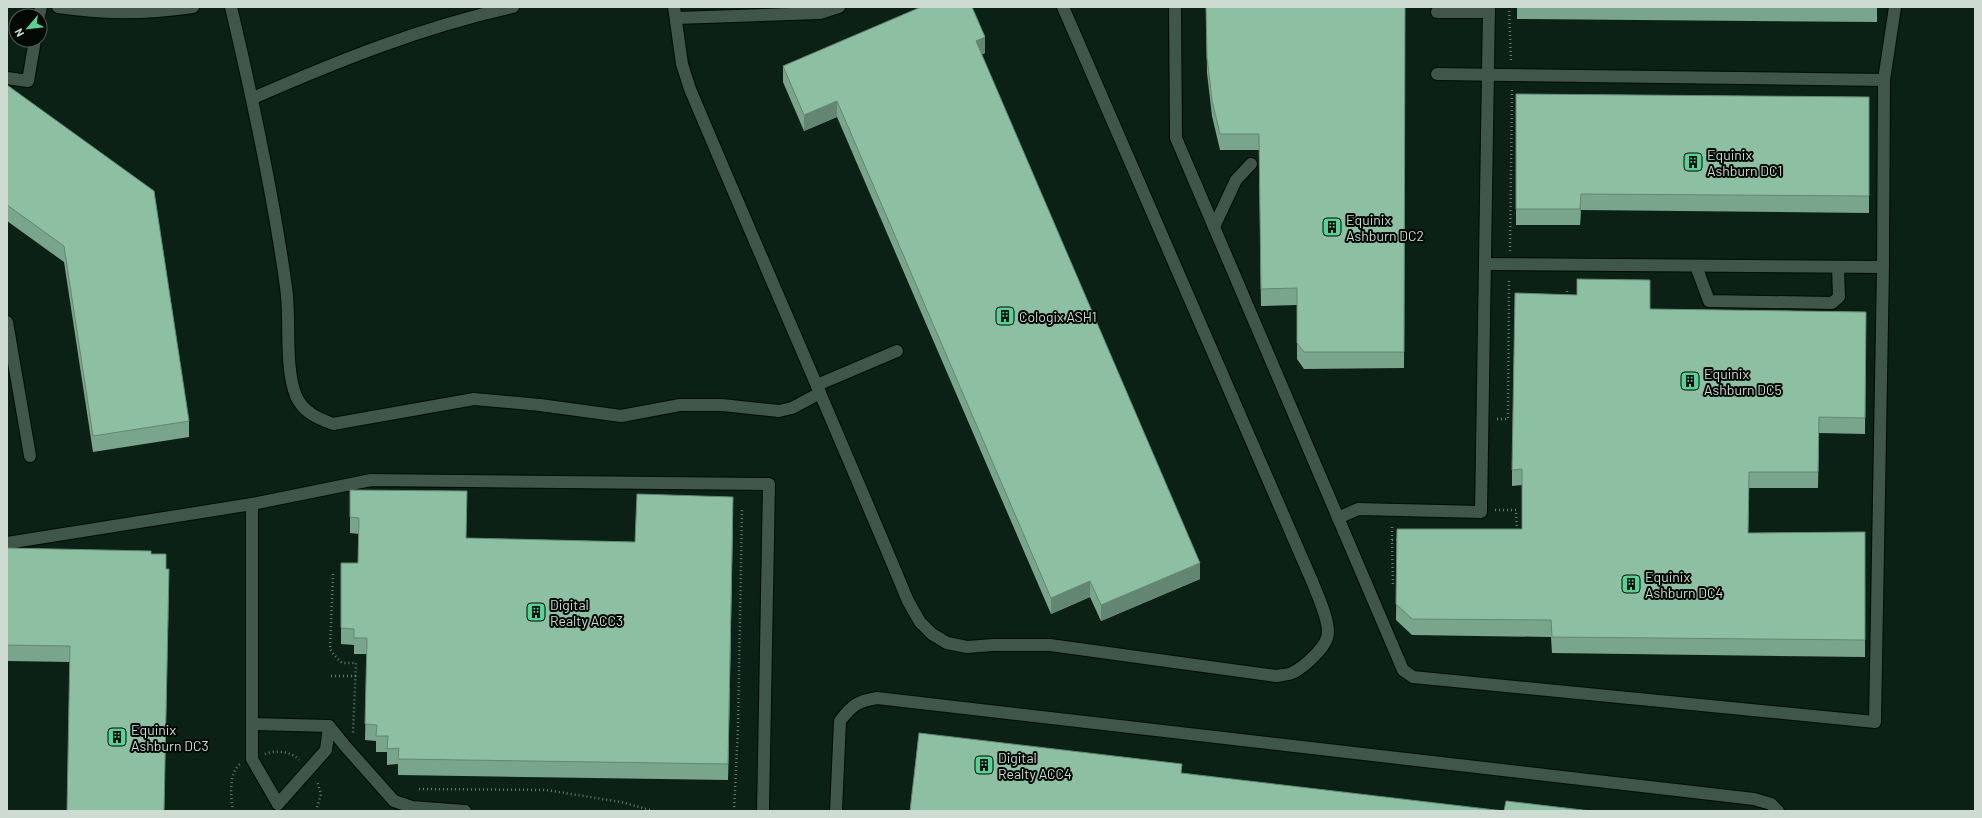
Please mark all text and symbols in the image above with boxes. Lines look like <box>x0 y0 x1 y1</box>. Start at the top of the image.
north arrow <box>8 8 48 48</box>
text: N <box>11 27 26 39</box>
place label: Equinix Ashburn DC1 <box>1707 146 1782 179</box>
building icon: Equinix Ashburn DC1 <box>1682 151 1704 173</box>
place label: Equinix Ashburn DC2 <box>1346 211 1424 244</box>
building icon: Equinix Ashburn DC2 <box>1321 216 1343 238</box>
building icon: Cologix ASH1 <box>994 305 1016 327</box>
place label: Cologix ASH1 <box>1019 308 1097 325</box>
place label: Equinix Ashburn DC5 <box>1704 365 1782 398</box>
building icon: Equinix Ashburn DC5 <box>1679 370 1701 392</box>
place label: Equinix Ashburn DC4 <box>1645 568 1723 601</box>
building icon: Equinix Ashburn DC4 <box>1620 573 1642 595</box>
place label: Digital Realty ACC3 <box>550 596 623 629</box>
building icon: Digital Realty ACC3 <box>525 601 547 623</box>
place label: Equinix Ashburn DC3 <box>131 721 209 754</box>
building icon: Equinix Ashburn DC3 <box>106 726 128 748</box>
place label: Digital Realty ACC4 <box>998 749 1072 782</box>
building icon: Digital Realty ACC4 <box>973 754 995 776</box>

